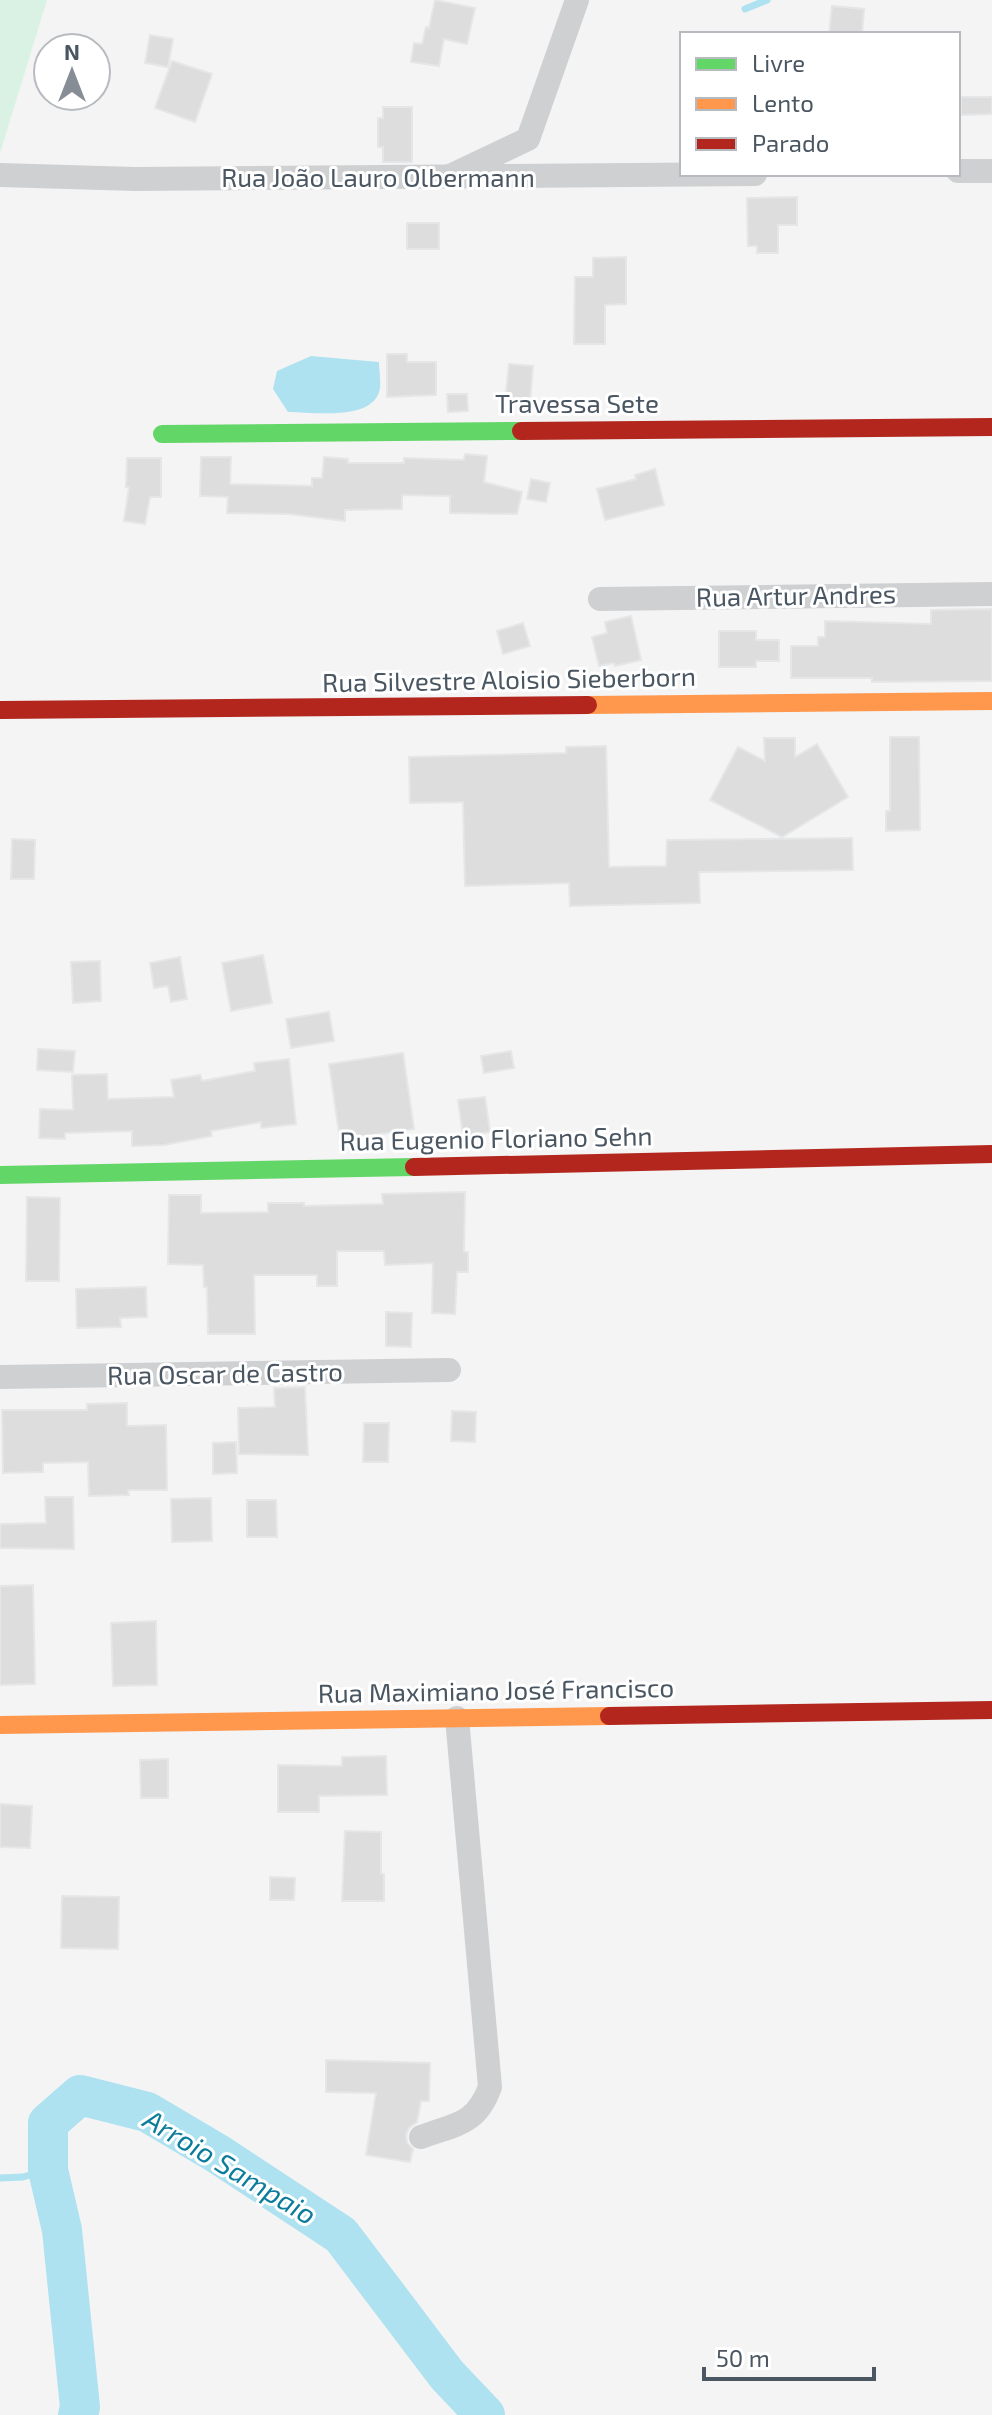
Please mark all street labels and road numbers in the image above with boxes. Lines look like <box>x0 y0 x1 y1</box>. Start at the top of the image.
street label: Rua João Lauro Olbermann <box>221 161 535 192</box>
street label: Travessa Sete <box>495 387 659 418</box>
street label: Rua Artur Andres <box>696 577 896 612</box>
street label: Rua Silvestre Aloisio Sieberborn <box>322 660 696 697</box>
street label: Rua Eugenio Floriano Sehn <box>339 1119 653 1156</box>
street label: Rua Oscar de Castro <box>107 1355 343 1390</box>
street label: Rua Maximiano José Francisco <box>317 1671 674 1708</box>

